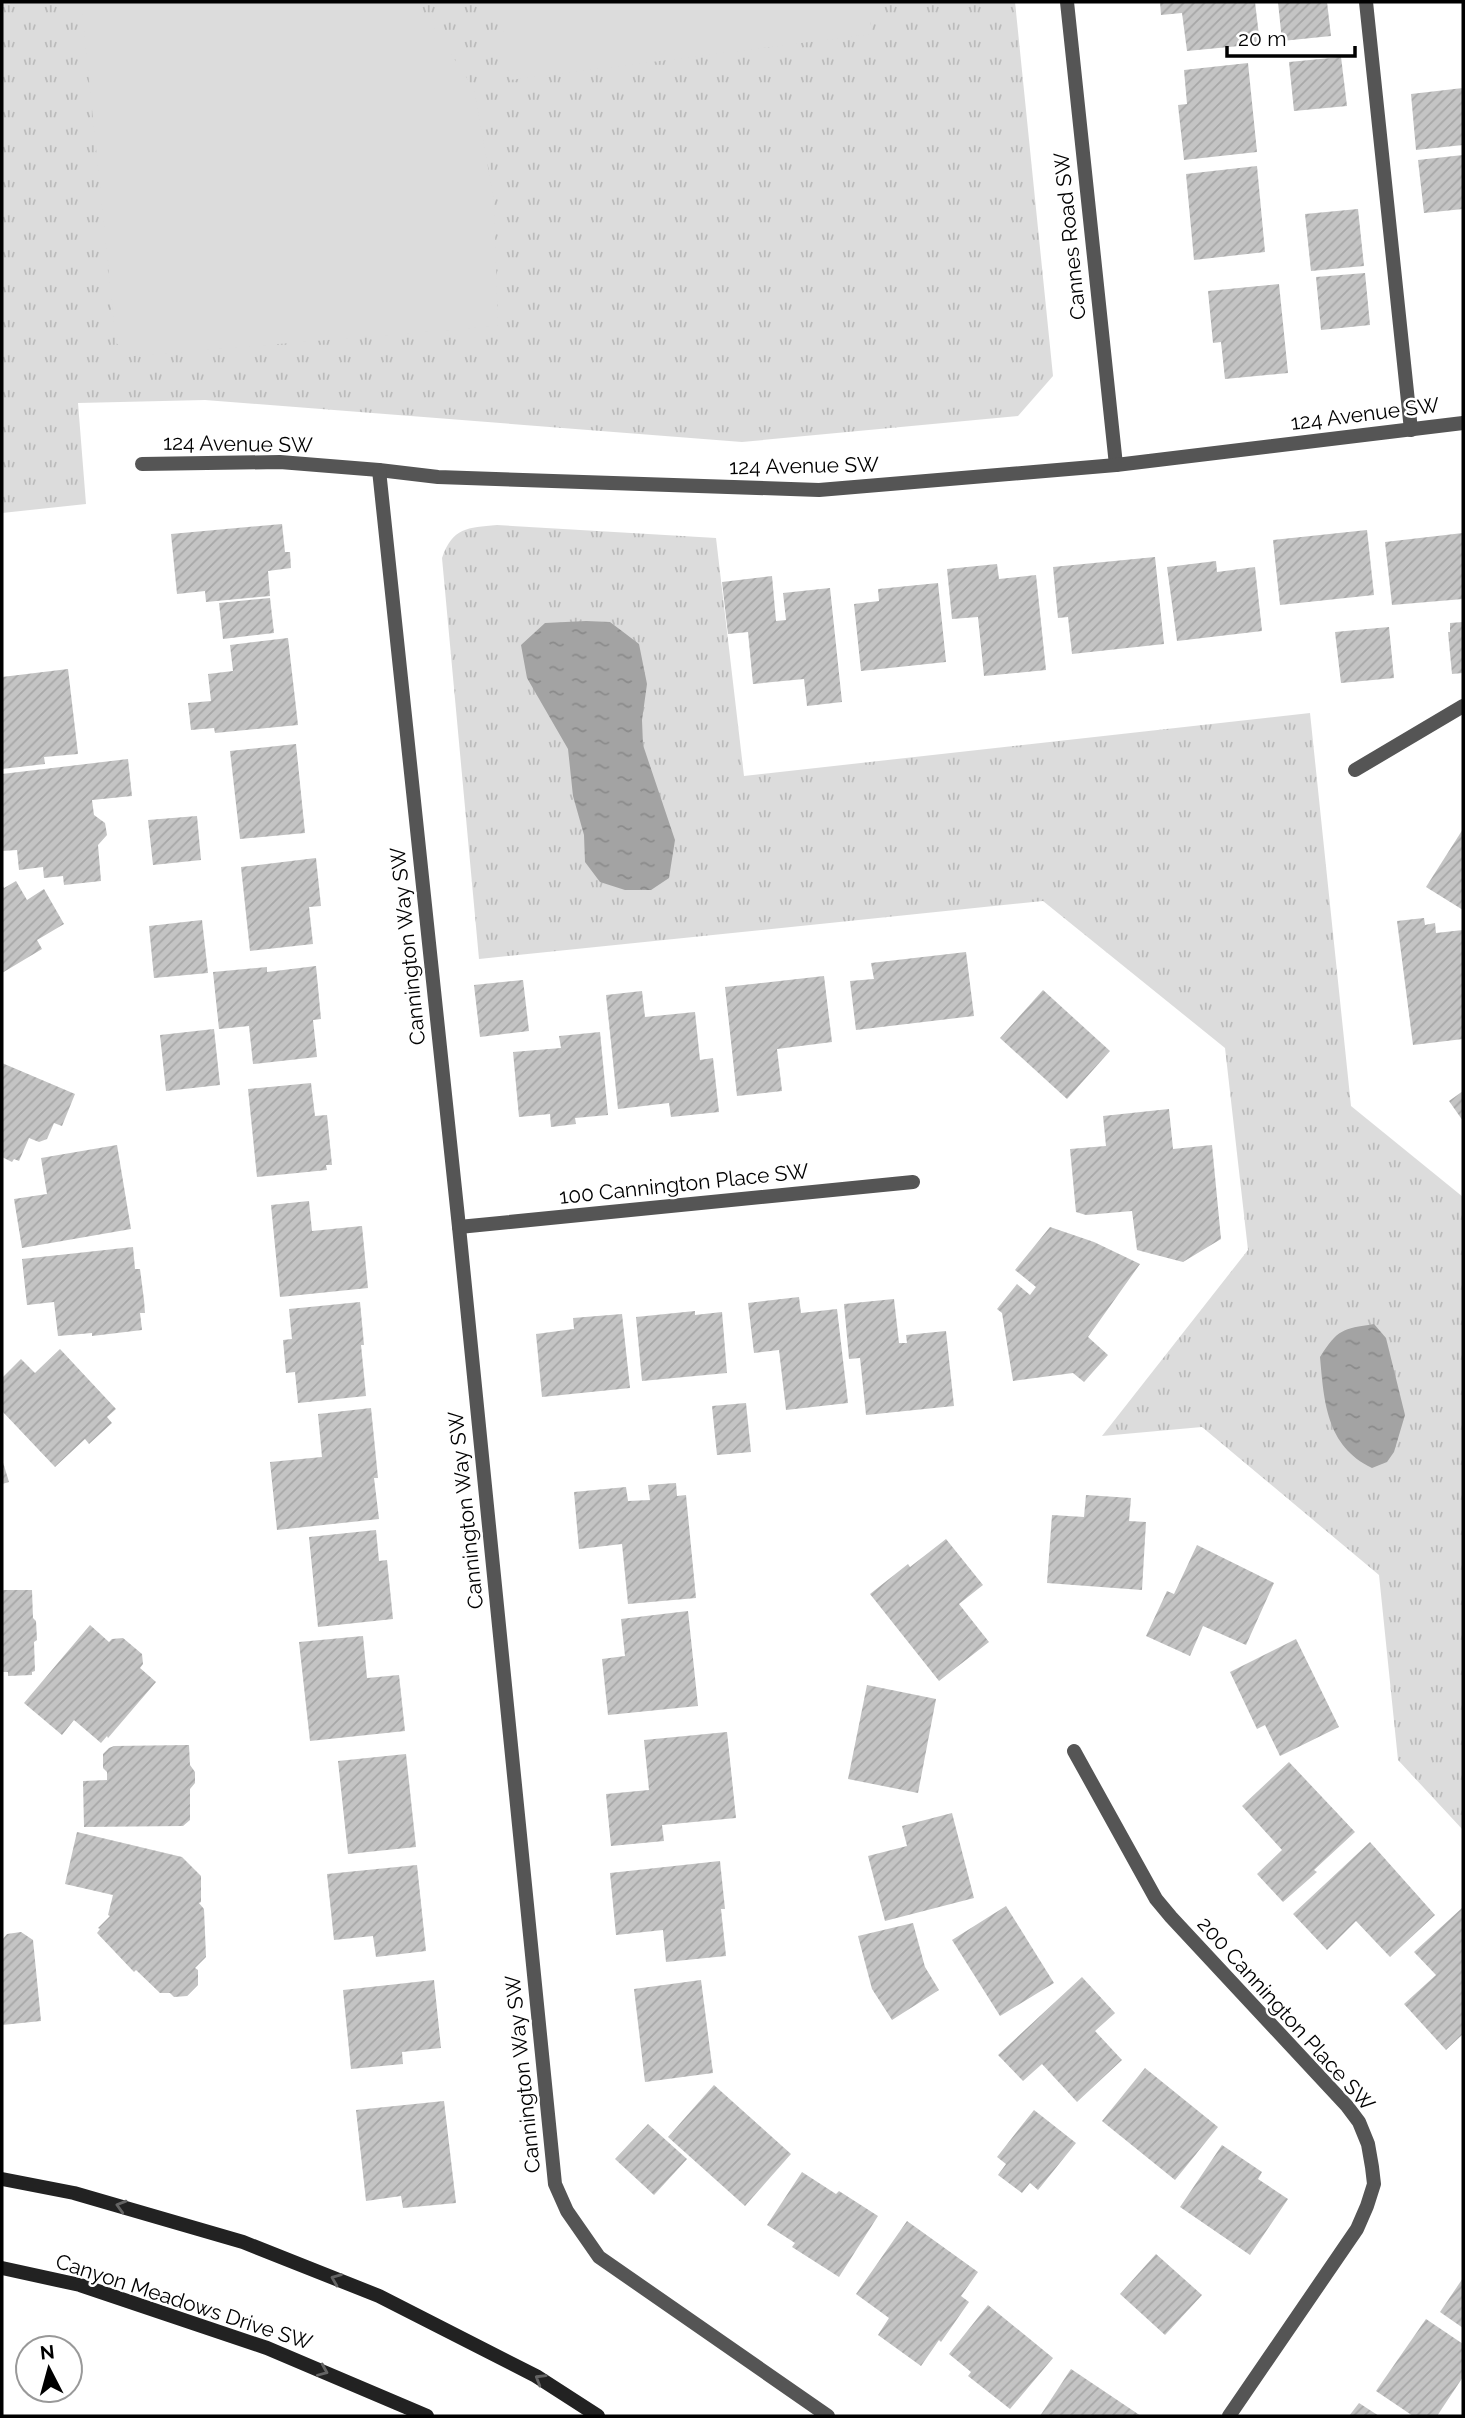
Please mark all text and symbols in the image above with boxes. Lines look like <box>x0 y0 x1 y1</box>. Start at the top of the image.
scale bar <box>1227 14 1355 58</box>
text: 20 m <box>1238 26 1286 51</box>
street label: Cannes Road SW <box>1048 151 1091 321</box>
street label: 124 Avenue SW <box>1289 392 1441 435</box>
street label: 124 Avenue SW <box>163 430 313 457</box>
street label: 124 Avenue SW <box>729 452 879 479</box>
street label: Cannington Way SW <box>385 846 430 1046</box>
street label: 100 Cannington Place SW <box>558 1158 810 1209</box>
street label: Cannington Way SW <box>443 1410 488 1610</box>
street label: 200 Cannington Place SW <box>1193 1911 1380 2116</box>
street label: Cannington Way SW <box>500 1974 545 2174</box>
one-way arrow <box>115 2200 127 2215</box>
street label: Canyon Meadows Drive SW <box>53 2248 316 2355</box>
one-way arrow <box>331 2273 343 2287</box>
north arrow <box>14 2334 84 2404</box>
text: N <box>39 2340 56 2364</box>
one-way arrow <box>316 2363 328 2377</box>
one-way arrow <box>535 2375 548 2388</box>

